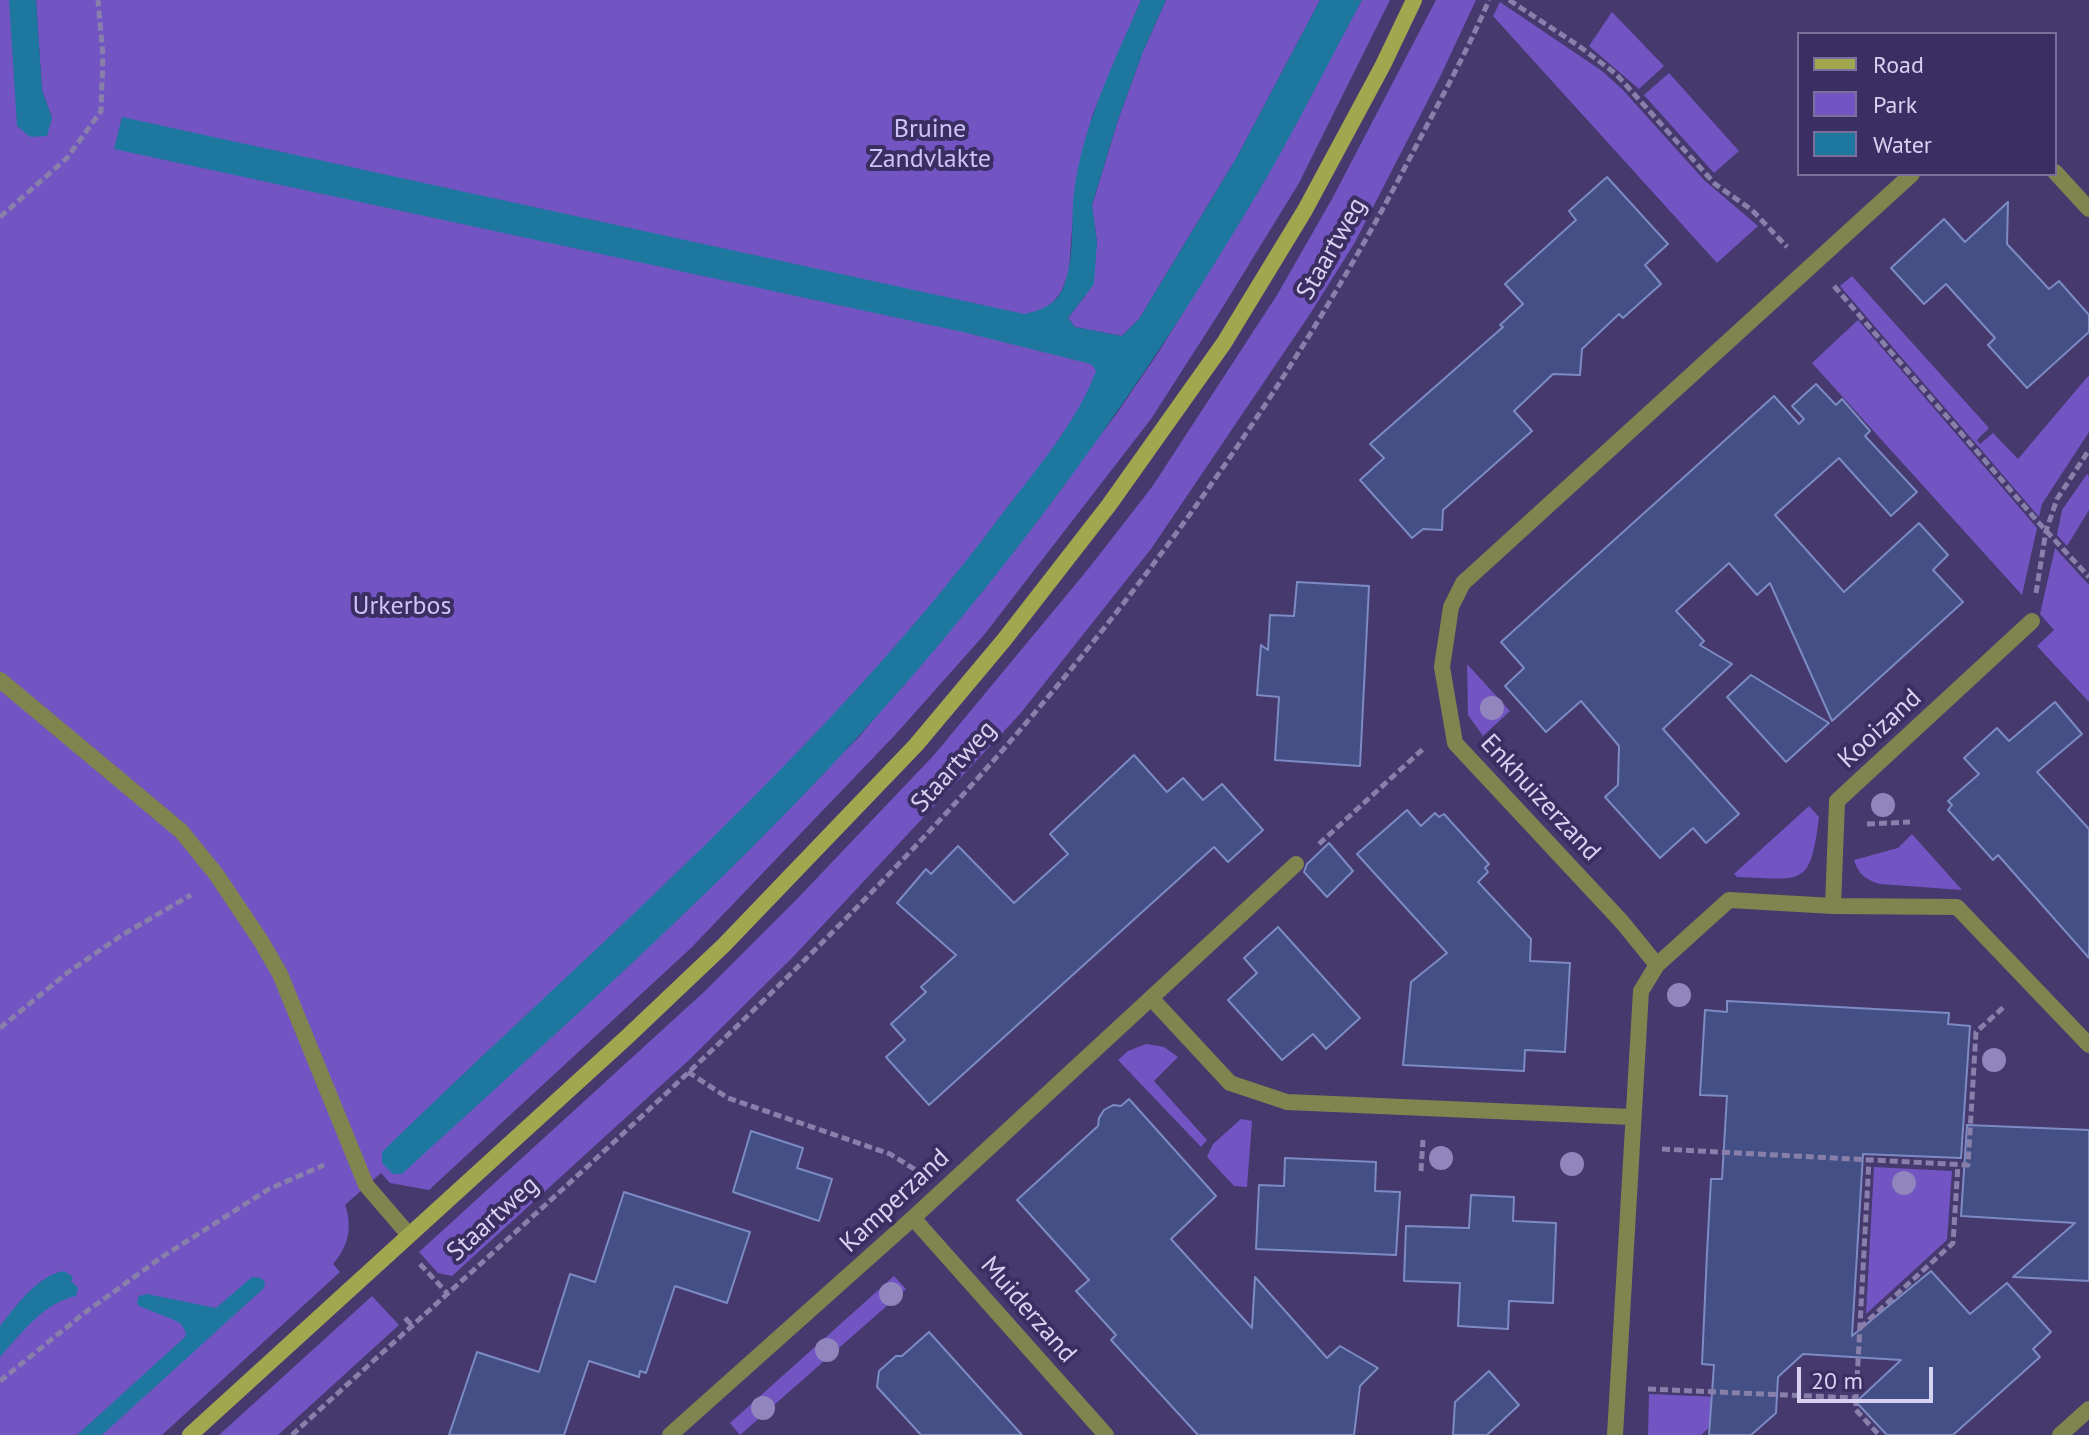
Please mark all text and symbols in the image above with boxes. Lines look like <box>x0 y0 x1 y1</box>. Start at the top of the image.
legend <box>1797 32 2057 176</box>
text: Road <box>1873 49 1924 80</box>
text: Park <box>1873 89 1917 120</box>
park label: Bruine Zandvlakte <box>869 114 991 176</box>
text: Water <box>1873 129 1932 160</box>
street label: Staartweg <box>1290 192 1374 306</box>
park label: Urkerbos <box>353 591 451 623</box>
street label: Kooizand <box>1832 683 1928 775</box>
street label: Staartweg <box>905 715 1003 819</box>
street label: Enkhuizerzand <box>1473 728 1607 868</box>
street label: Kamperzand <box>834 1143 956 1259</box>
street label: Staartweg <box>441 1170 545 1268</box>
street label: Muiderzand <box>973 1251 1083 1369</box>
scale bar <box>1801 1351 1937 1401</box>
text: 20 m <box>1811 1365 1863 1396</box>

